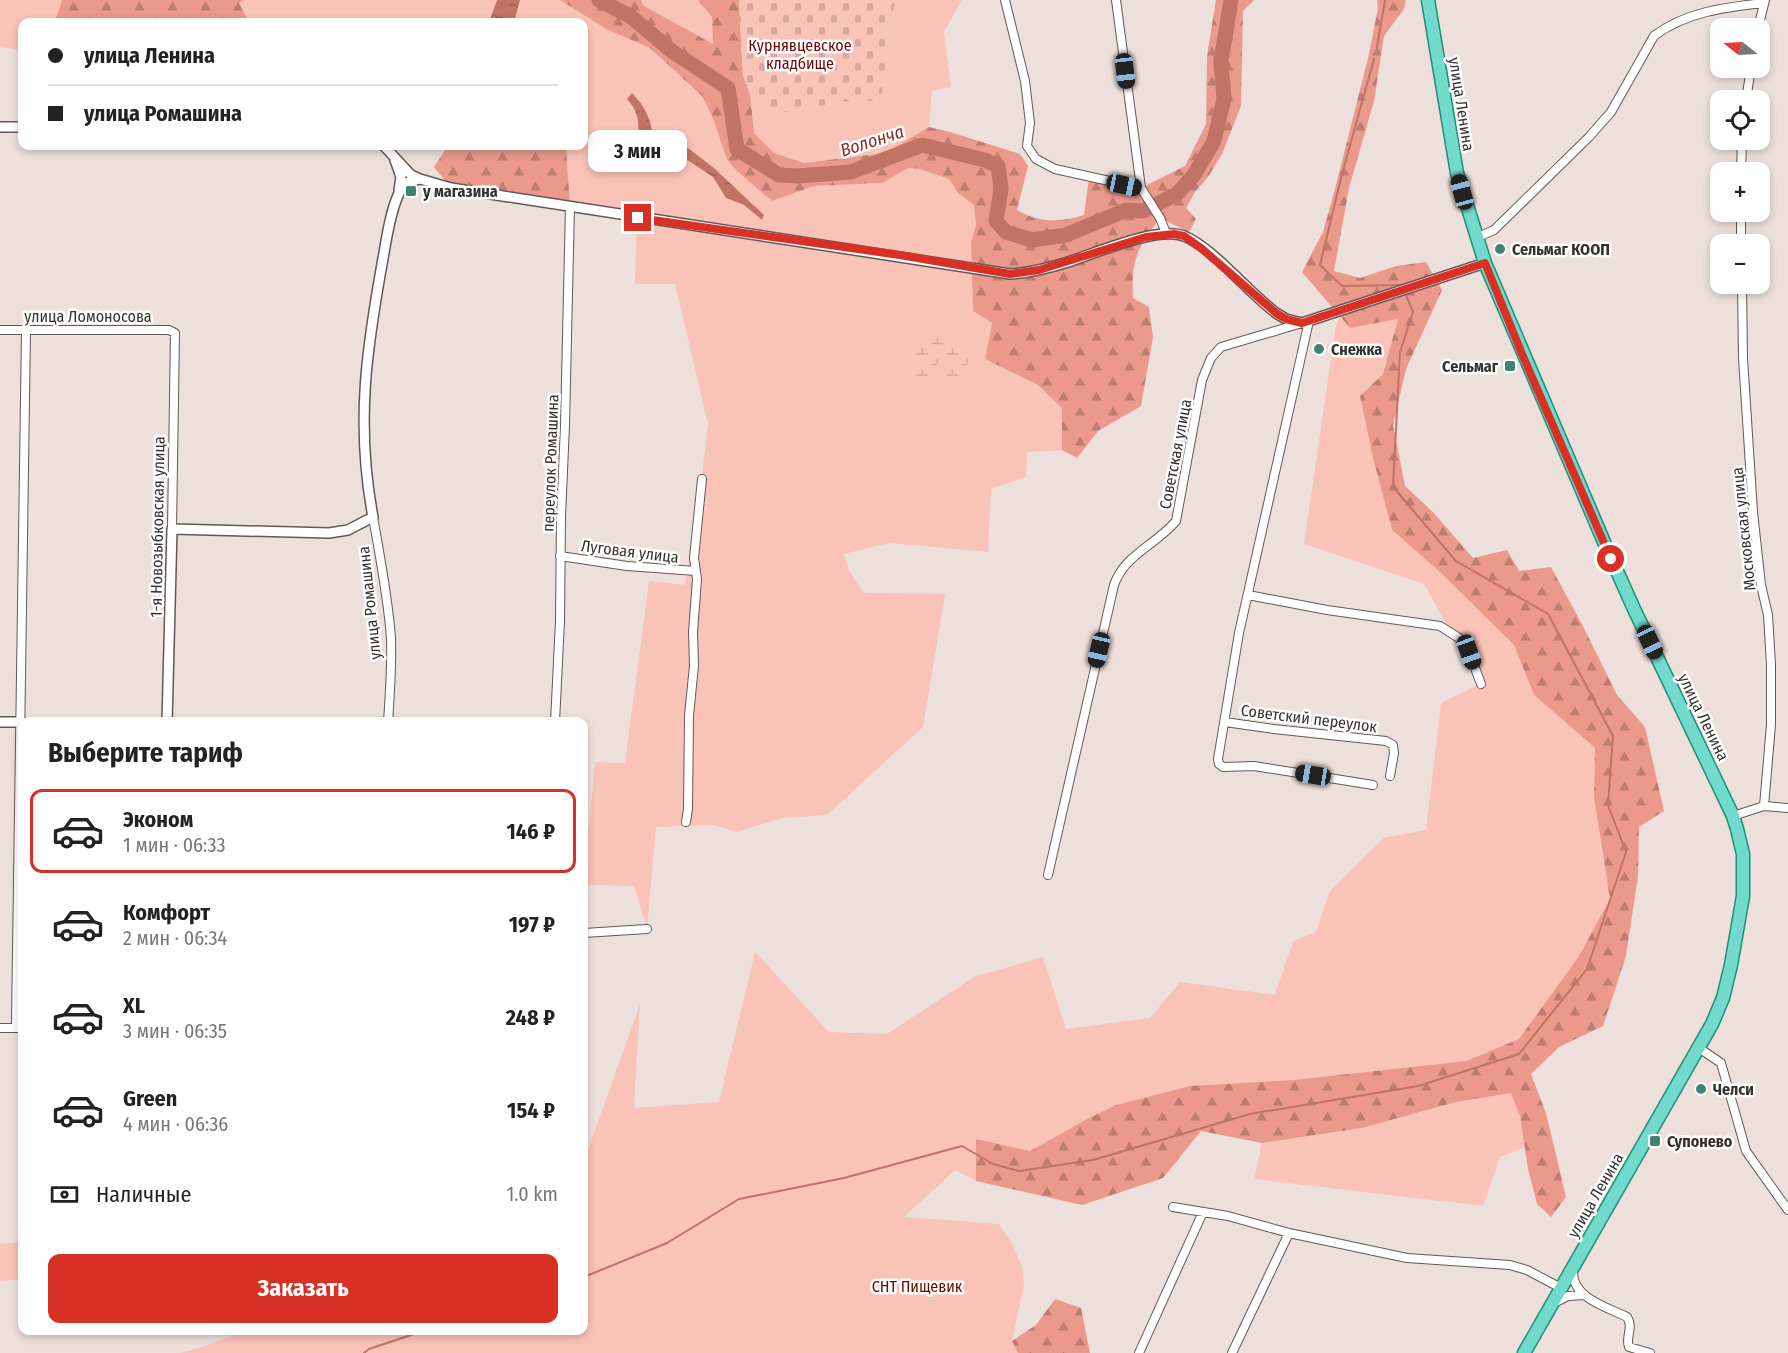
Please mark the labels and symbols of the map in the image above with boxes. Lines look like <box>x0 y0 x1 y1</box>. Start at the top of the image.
north arrow <box>1710 18 1770 78</box>
park label: Курнявцевское кладбище <box>748 36 852 73</box>
car <box>1114 52 1136 90</box>
street label: улица Ленина <box>1445 56 1478 152</box>
water label: Волонча <box>837 120 907 162</box>
callout: 3 мин <box>588 131 688 173</box>
car <box>1105 172 1143 198</box>
car <box>1449 172 1475 212</box>
place label: у магазина <box>422 182 498 201</box>
marker: у магазина <box>404 184 418 198</box>
route end <box>624 204 651 231</box>
place label: Сельмаг КООП <box>1512 240 1610 259</box>
marker: Сельмаг КООП <box>1493 242 1507 256</box>
street label: улица Ломоносова <box>24 307 152 326</box>
place label: Снежка <box>1331 340 1382 359</box>
marker: Снежка <box>1312 342 1326 356</box>
place label: Сельмаг <box>1442 357 1499 376</box>
marker: Сельмаг <box>1503 359 1517 373</box>
street label: переулок Ромашина <box>539 394 562 532</box>
street label: Советская улица <box>1156 397 1195 511</box>
street label: 1-я Новозыбковская улица <box>146 436 169 618</box>
street label: Московская улица <box>1728 466 1759 592</box>
street label: Луговая улица <box>580 536 680 567</box>
street label: улица Ромашина <box>354 545 385 661</box>
route start <box>1597 545 1624 572</box>
car <box>1634 622 1666 662</box>
car <box>1086 630 1112 670</box>
car <box>1454 632 1484 672</box>
street label: улица Ленина <box>1674 671 1733 764</box>
street label: Советский переулок <box>1240 701 1379 736</box>
car <box>1294 763 1332 787</box>
place label: Челси <box>1713 1080 1754 1099</box>
marker: Челси <box>1694 1082 1708 1096</box>
place label: Супонево <box>1667 1132 1733 1151</box>
marker: Супонево <box>1648 1134 1662 1148</box>
street label: улица Ленина <box>1564 1149 1627 1241</box>
park label: СНТ Пищевик <box>872 1277 963 1296</box>

